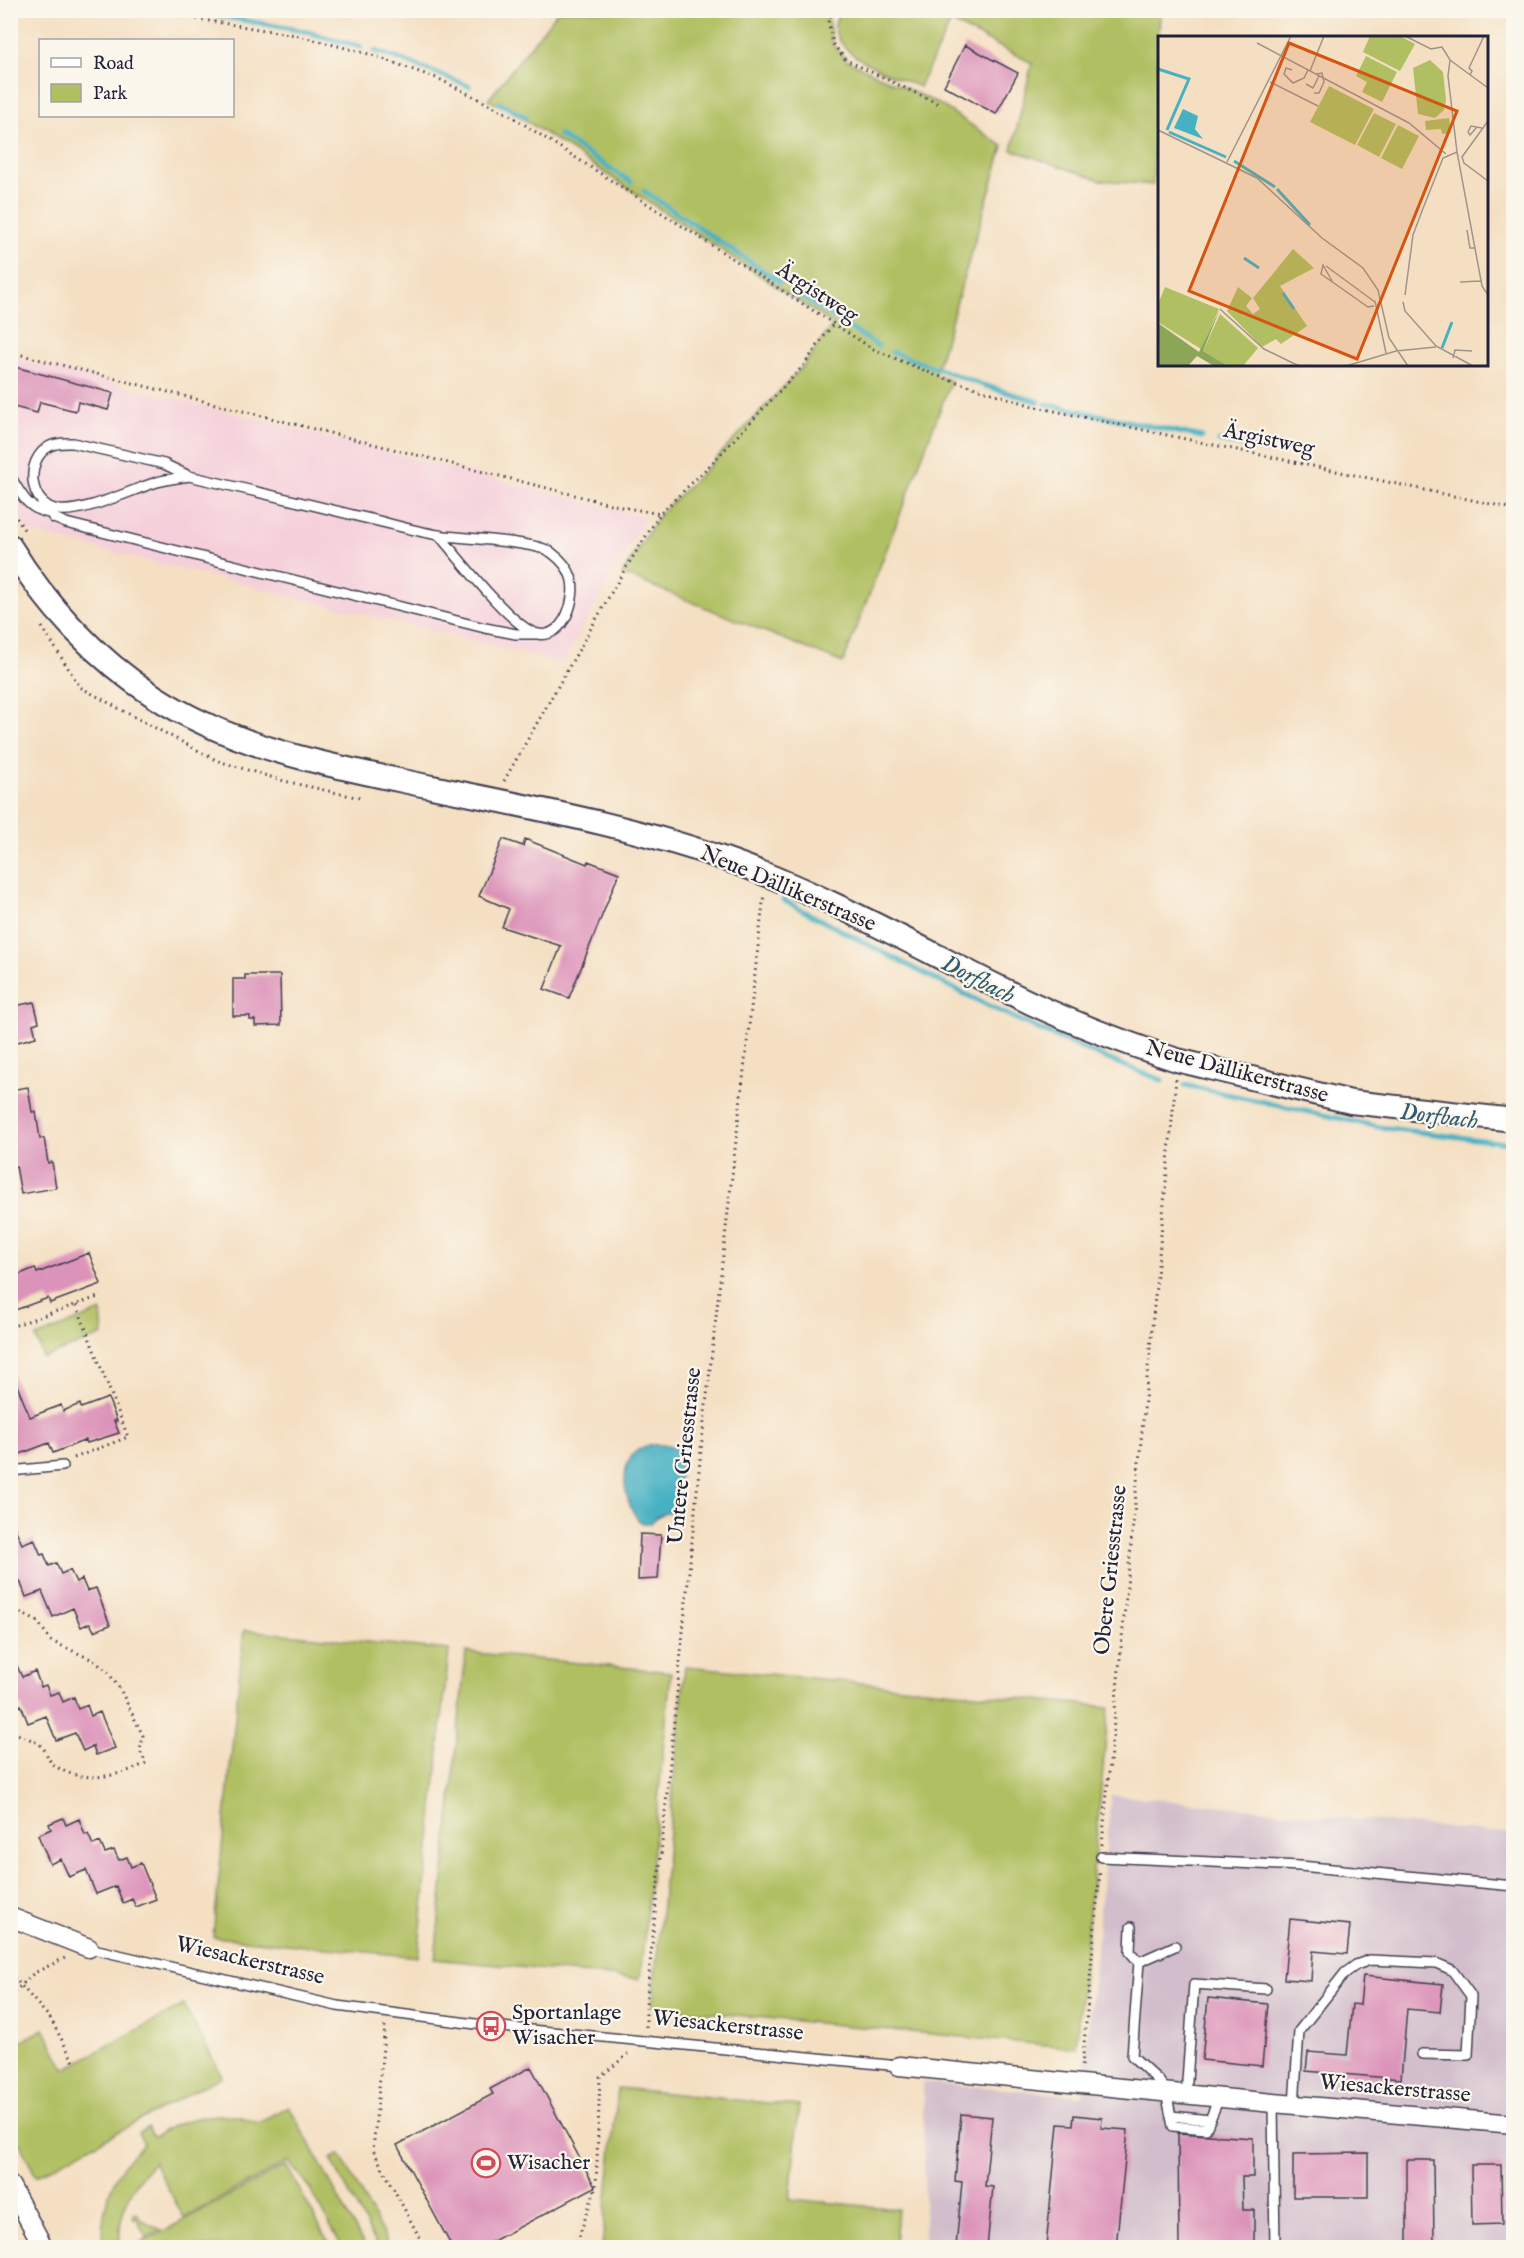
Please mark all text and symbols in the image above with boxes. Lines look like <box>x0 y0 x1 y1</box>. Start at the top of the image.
inset map <box>1158 36 1488 366</box>
legend <box>39 39 234 117</box>
text: Road <box>93 53 134 76</box>
text: Park <box>93 83 128 106</box>
street label: Ärgistweg <box>770 256 864 330</box>
street label: Ärgistweg <box>1220 416 1318 464</box>
street label: Neue Dällikerstrasse <box>696 839 880 939</box>
water label: Dorfbach <box>936 948 1020 1012</box>
street label: Neue Dällikerstrasse <box>1142 1034 1332 1110</box>
water label: Dorfbach <box>1398 1097 1480 1137</box>
street label: Untere Griesstrasse <box>662 1366 708 1546</box>
street label: Obere Griesstrasse <box>1088 1484 1134 1656</box>
street label: Wiesackerstrasse <box>173 1930 327 1992</box>
place label: Sportanlage Wisacher <box>512 1999 621 2052</box>
street label: Wiesackerstrasse <box>651 2004 805 2048</box>
bus stop icon: Sportanlage Wisacher <box>475 2010 507 2042</box>
street label: Wiesackerstrasse <box>1318 2068 1472 2110</box>
sports icon: Wisacher <box>470 2147 502 2179</box>
place label: Wisacher <box>507 2149 590 2177</box>

